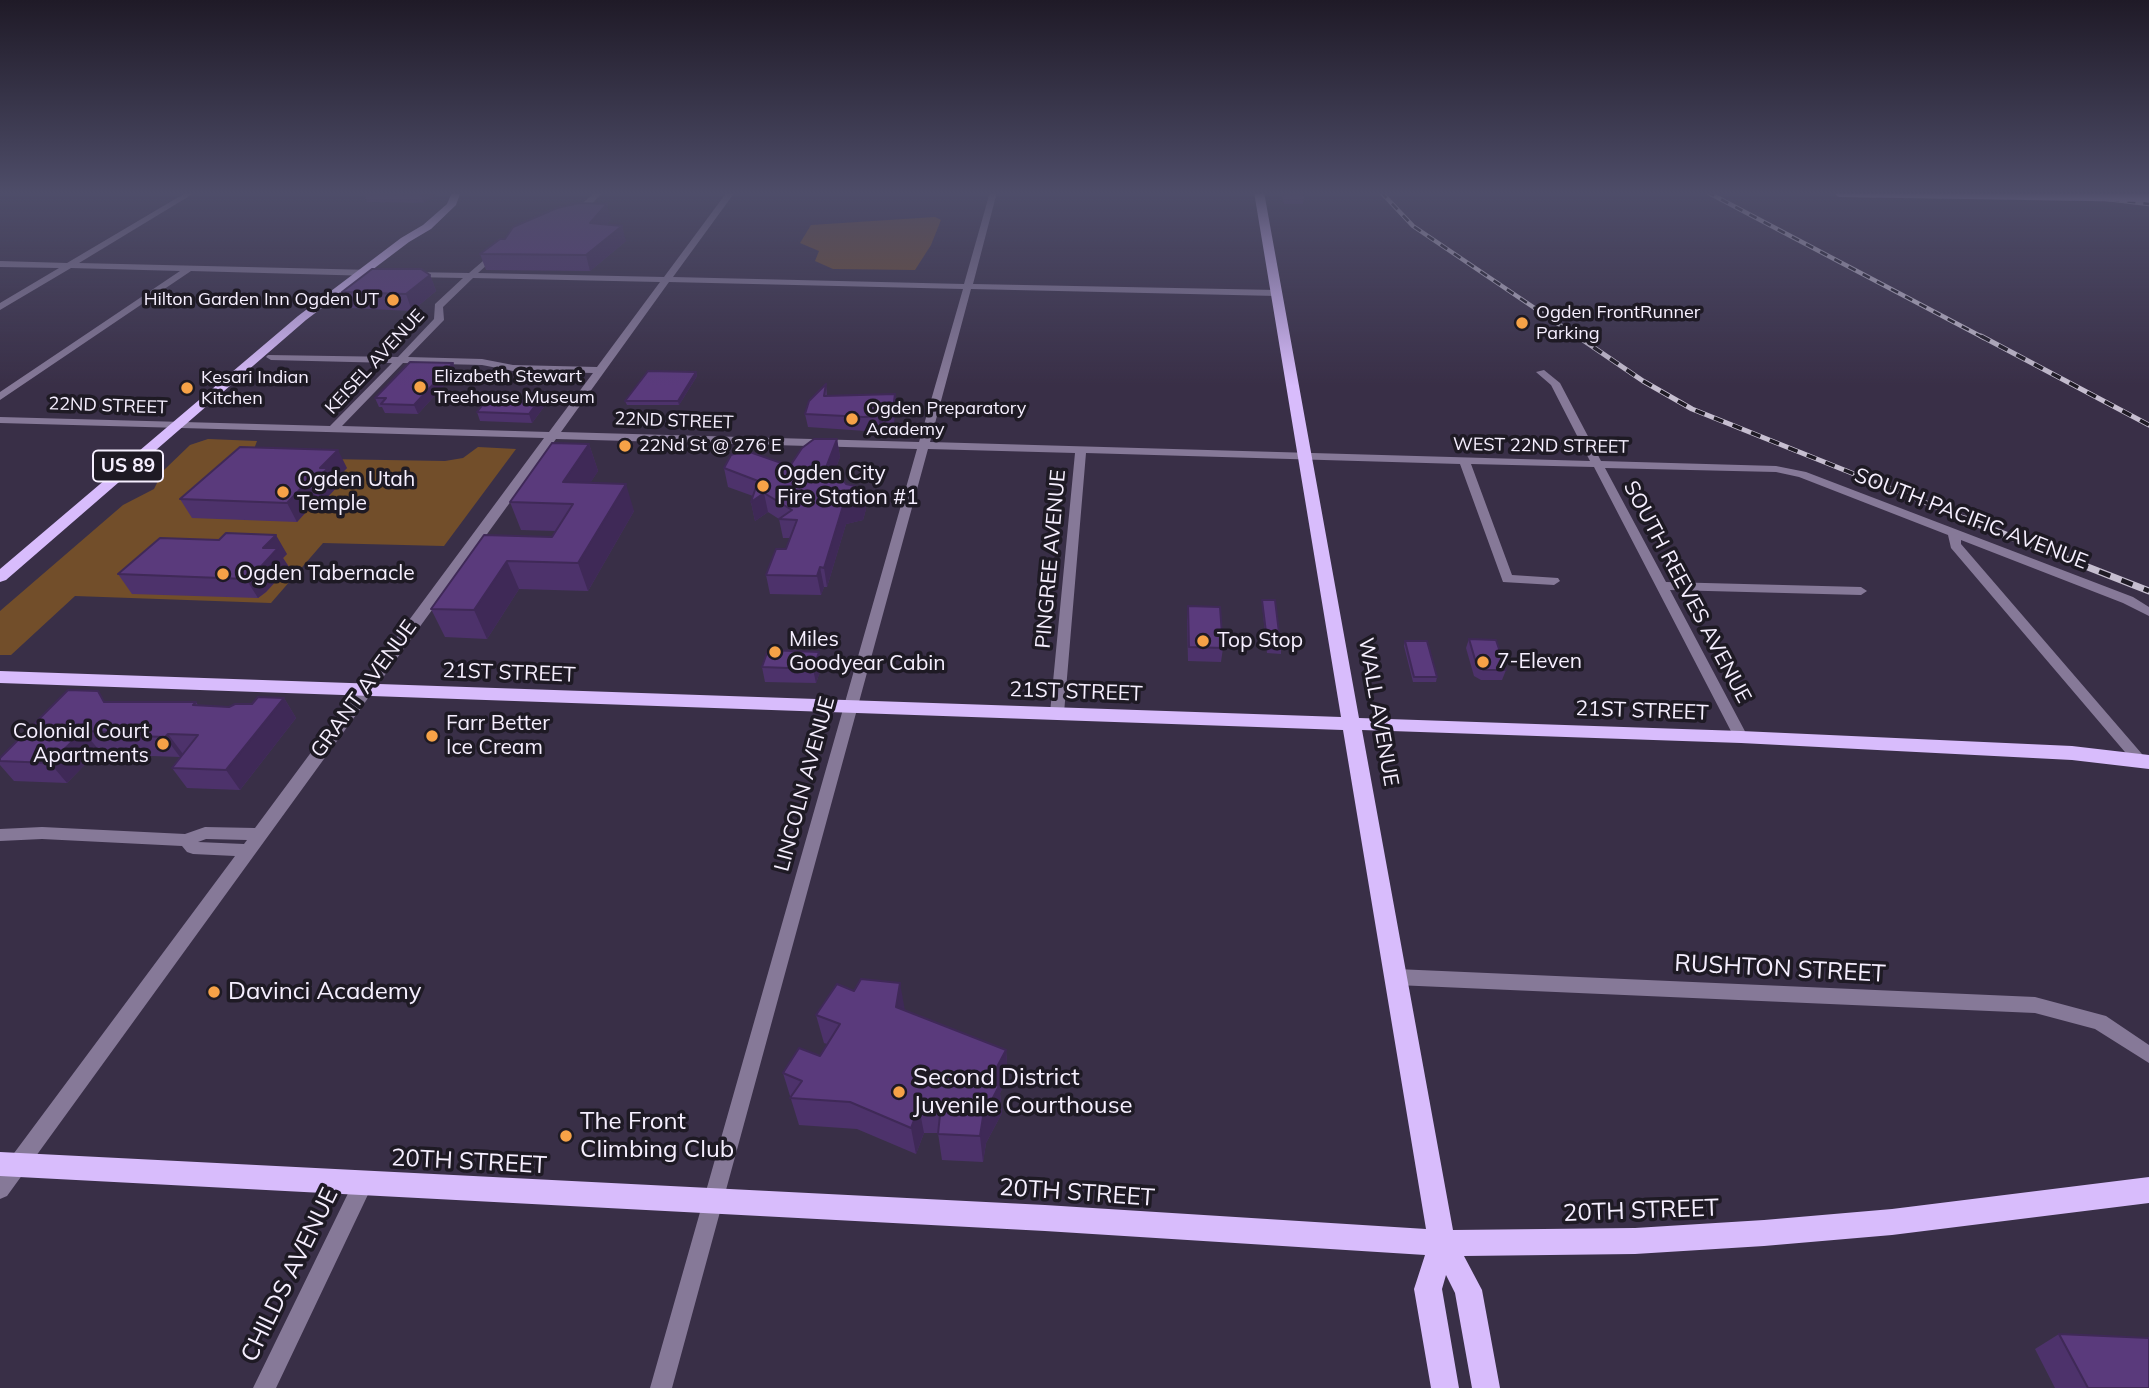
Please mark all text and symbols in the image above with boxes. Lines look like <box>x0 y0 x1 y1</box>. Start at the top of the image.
place label: Hilton Garden Inn Ogden UT <box>144 289 379 311</box>
marker: Hilton Garden Inn Ogden UT <box>385 292 401 308</box>
place label: Ogden FrontRunner Parking <box>1536 302 1700 344</box>
street label: KEISEL AVENUE <box>321 305 429 419</box>
marker: Ogden FrontRunner Parking <box>1514 315 1530 331</box>
place label: Elizabeth Stewart Treehouse Museum <box>434 366 595 408</box>
place label: Kesari Indian Kitchen <box>201 367 309 410</box>
marker: Elizabeth Stewart Treehouse Museum <box>412 379 428 395</box>
marker: Kesari Indian Kitchen <box>179 380 195 396</box>
street label: 22ND STREET <box>48 393 168 419</box>
place label: Ogden Preparatory Academy <box>866 398 1026 440</box>
street label: 22ND STREET <box>614 408 734 434</box>
marker: Ogden Preparatory Academy <box>844 411 860 427</box>
street label: WEST 22ND STREET <box>1453 434 1629 458</box>
place label: 22Nd St @ 276 E <box>639 435 782 457</box>
marker: 22Nd St @ 276 E <box>617 438 633 454</box>
road number: US 89 <box>93 450 163 481</box>
place label: Ogden City Fire Station #1 <box>777 461 919 511</box>
street label: SOUTH PACIFIC AVENUE <box>1851 463 2091 575</box>
place label: Ogden Utah Temple <box>297 467 415 517</box>
street label: PINGREE AVENUE <box>1031 468 1071 650</box>
street label: SOUTH REEVES AVENUE <box>1618 477 1756 707</box>
marker: Ogden City Fire Station #1 <box>755 478 771 494</box>
marker: Ogden Utah Temple <box>275 484 291 500</box>
place label: Ogden Tabernacle <box>237 561 415 587</box>
marker: Ogden Tabernacle <box>215 566 231 582</box>
street label: GRANT AVENUE <box>306 615 422 763</box>
place label: Miles Goodyear Cabin <box>789 627 946 677</box>
place label: Top Stop <box>1217 628 1303 654</box>
marker: Top Stop <box>1195 633 1211 649</box>
street label: WALL AVENUE <box>1353 636 1403 788</box>
marker: Miles Goodyear Cabin <box>767 644 783 660</box>
place label: 7-Eleven <box>1497 649 1582 675</box>
marker: 7-Eleven <box>1475 654 1491 670</box>
street label: 21ST STREET <box>442 658 576 688</box>
street label: 21ST STREET <box>1009 677 1143 707</box>
street label: LINCOLN AVENUE <box>770 694 840 874</box>
street label: 21ST STREET <box>1575 696 1709 726</box>
place label: Farr Better Ice Cream <box>446 711 550 761</box>
place label: Colonial Court Apartments <box>13 719 149 769</box>
marker: Farr Better Ice Cream <box>424 728 440 744</box>
marker: Colonial Court Apartments <box>155 736 171 752</box>
street label: RUSHTON STREET <box>1674 949 1886 989</box>
place label: Davinci Academy <box>228 978 421 1006</box>
marker: Davinci Academy <box>206 984 222 1000</box>
place label: Second District Juvenile Courthouse <box>913 1064 1133 1120</box>
marker: Second District Juvenile Courthouse <box>891 1084 907 1100</box>
place label: The Front Climbing Club <box>580 1108 734 1164</box>
marker: The Front Climbing Club <box>558 1128 574 1144</box>
street label: 20TH STREET <box>390 1144 548 1180</box>
street label: 20TH STREET <box>998 1173 1156 1213</box>
street label: CHILDS AVENUE <box>235 1183 345 1367</box>
street label: 20TH STREET <box>1563 1194 1719 1228</box>

